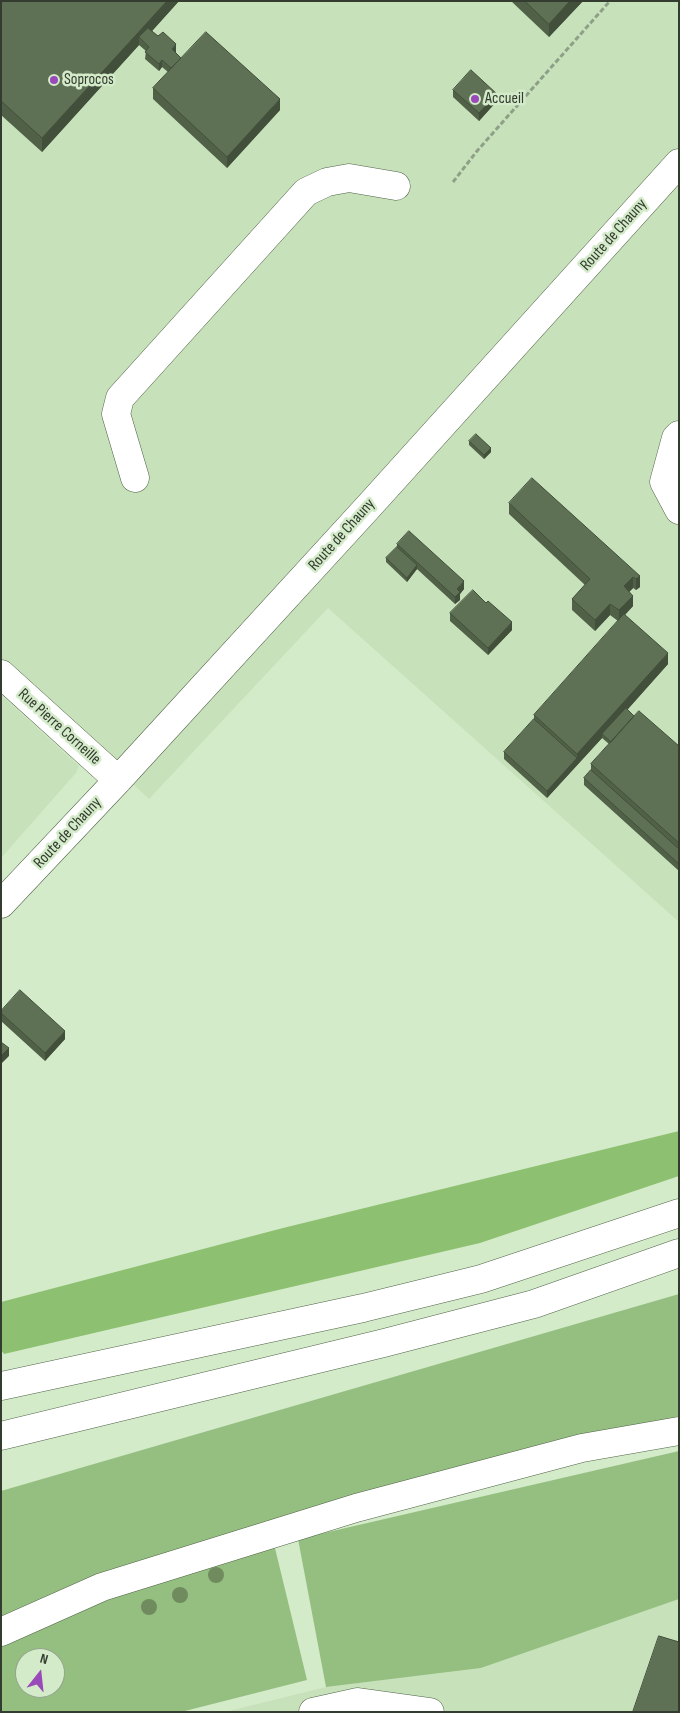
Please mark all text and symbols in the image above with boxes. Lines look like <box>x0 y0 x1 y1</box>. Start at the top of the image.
place label: Soprocos <box>64 70 114 90</box>
marker: Soprocos <box>48 74 60 86</box>
place label: Accueil <box>485 89 524 109</box>
marker: Accueil <box>469 93 481 105</box>
street label: Route de Chauny <box>577 195 651 275</box>
street label: Route de Chauny <box>305 495 379 575</box>
street label: Rue Pierre Corneille <box>14 685 104 769</box>
street label: Route de Chauny <box>30 793 106 873</box>
north arrow <box>15 1648 65 1698</box>
text: N <box>38 1650 50 1668</box>

